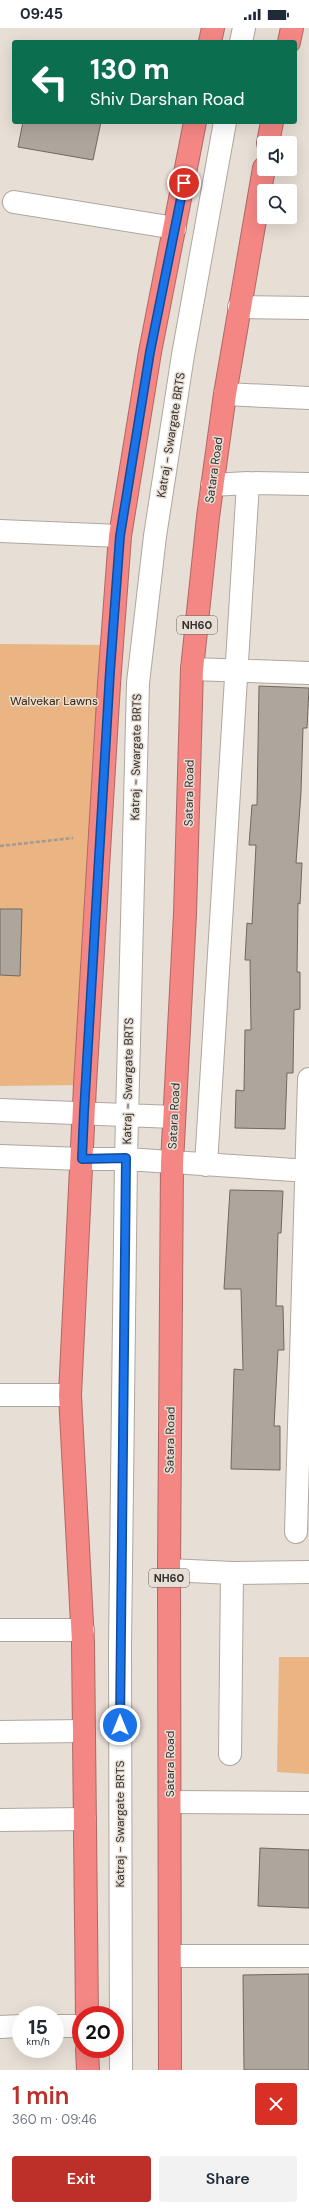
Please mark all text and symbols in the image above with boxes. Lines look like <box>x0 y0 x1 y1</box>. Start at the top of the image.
text: 09:45 <box>20 4 63 24</box>
text: 130 m <box>90 51 170 88</box>
icon: left <box>24 56 76 108</box>
text: Shiv Darshan Road <box>90 87 244 111</box>
map controls <box>257 136 297 224</box>
button: sound <box>257 136 297 176</box>
pin <box>167 166 201 200</box>
icon: arrive <box>173 172 195 194</box>
button: search <box>257 184 297 224</box>
street label: Katraj - Swargate BRTS <box>153 371 189 499</box>
street label: Satara Road <box>201 436 227 504</box>
road number: NH60 <box>177 616 217 634</box>
park label: Walvekar Lawns <box>10 693 98 709</box>
street label: Katraj - Swargate BRTS <box>127 693 145 821</box>
street label: Satara Road <box>180 760 198 826</box>
street label: Katraj - Swargate BRTS <box>119 1017 137 1145</box>
street label: Satara Road <box>164 1082 184 1150</box>
street label: Satara Road <box>161 1407 179 1473</box>
road number: NH60 <box>149 1569 189 1587</box>
position arrow <box>99 1704 141 1746</box>
street label: Satara Road <box>162 1731 178 1797</box>
street label: Katraj - Swargate BRTS <box>112 1761 128 1887</box>
speed limit sign: 20 <box>72 2006 124 2058</box>
text: 15 <box>28 2014 48 2040</box>
text: km/h <box>26 2035 50 2048</box>
text: 1 min <box>12 2080 69 2111</box>
button: close <box>255 2083 297 2125</box>
text: 360 m · 09:46 <box>12 2111 97 2128</box>
button: Exit <box>12 2156 151 2202</box>
button: Share <box>159 2156 297 2202</box>

